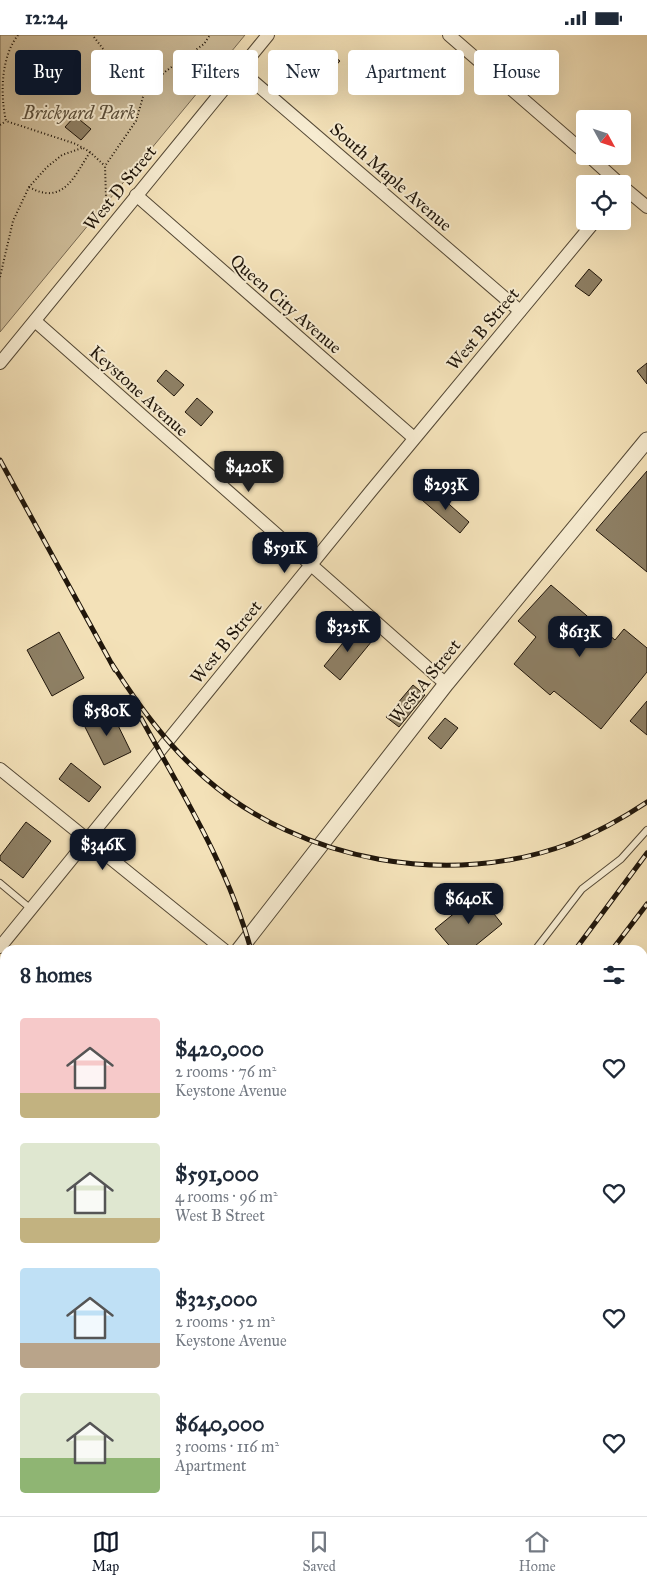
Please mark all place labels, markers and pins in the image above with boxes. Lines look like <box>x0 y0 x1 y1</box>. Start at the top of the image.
pin: $420K <box>214 451 284 493</box>
pin: $293K <box>411 469 481 511</box>
pin: $591K <box>250 531 320 574</box>
pin: $325K <box>313 611 383 653</box>
pin: $613K <box>545 615 615 658</box>
pin: $580K <box>72 695 142 737</box>
pin: $346K <box>68 829 138 871</box>
pin: $640K <box>434 883 504 925</box>

